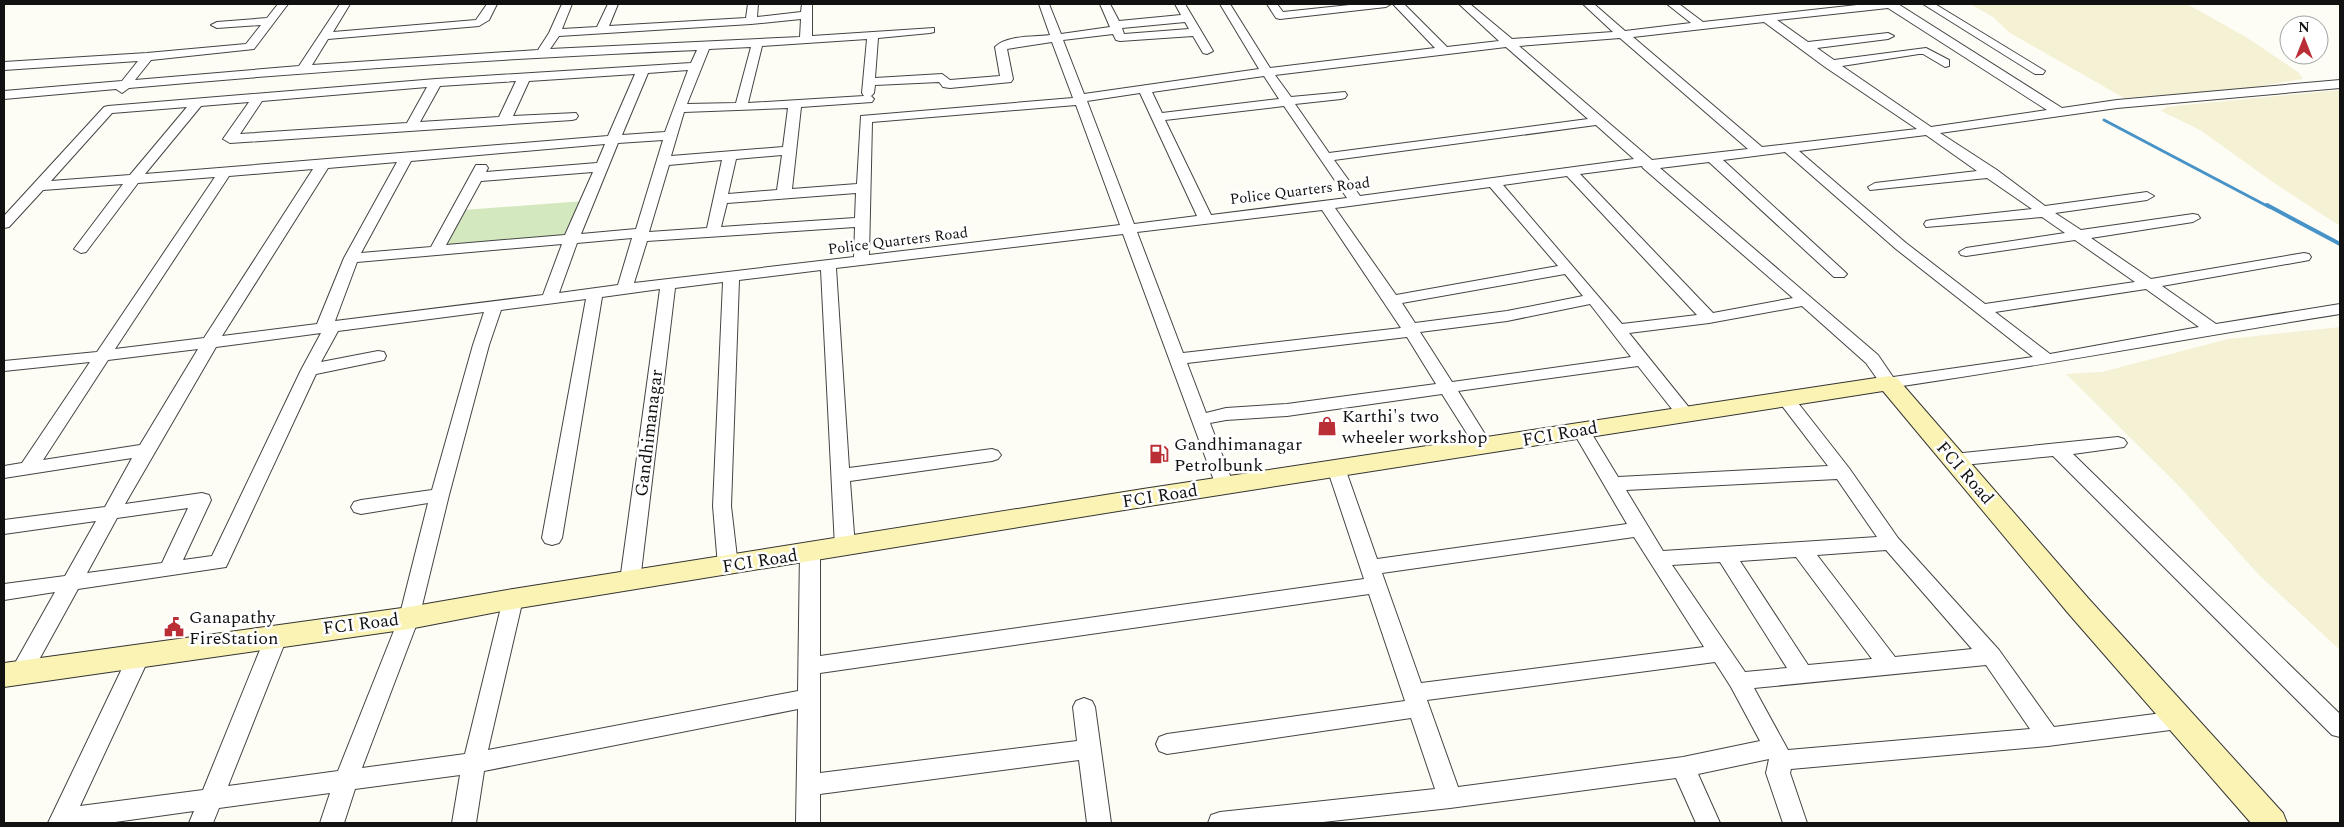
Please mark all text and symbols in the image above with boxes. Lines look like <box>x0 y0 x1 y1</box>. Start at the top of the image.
north arrow <box>2279 15 2329 65</box>
text: N <box>2298 17 2310 38</box>
street label: Police Quarters Road <box>1229 171 1371 211</box>
street label: Police Quarters Road <box>827 221 969 261</box>
street label: Gandhimanagar <box>628 368 670 498</box>
place label: Karthi's two wheeler workshop <box>1341 403 1487 451</box>
street label: FCI Road <box>1520 414 1600 454</box>
shop icon: Karthi's two wheeler workshop <box>1316 415 1338 437</box>
place label: Gandhimanagar Petrolbunk <box>1174 431 1302 479</box>
street label: FCI Road <box>1930 435 2000 511</box>
fuel station icon: Gandhimanagar Petrolbunk <box>1148 443 1170 465</box>
street label: FCI Road <box>1120 477 1200 515</box>
street label: FCI Road <box>720 542 800 580</box>
place label: Ganapathy FireStation <box>189 604 278 652</box>
street label: FCI Road <box>322 606 400 642</box>
public building icon: Ganapathy FireStation <box>163 616 185 638</box>

